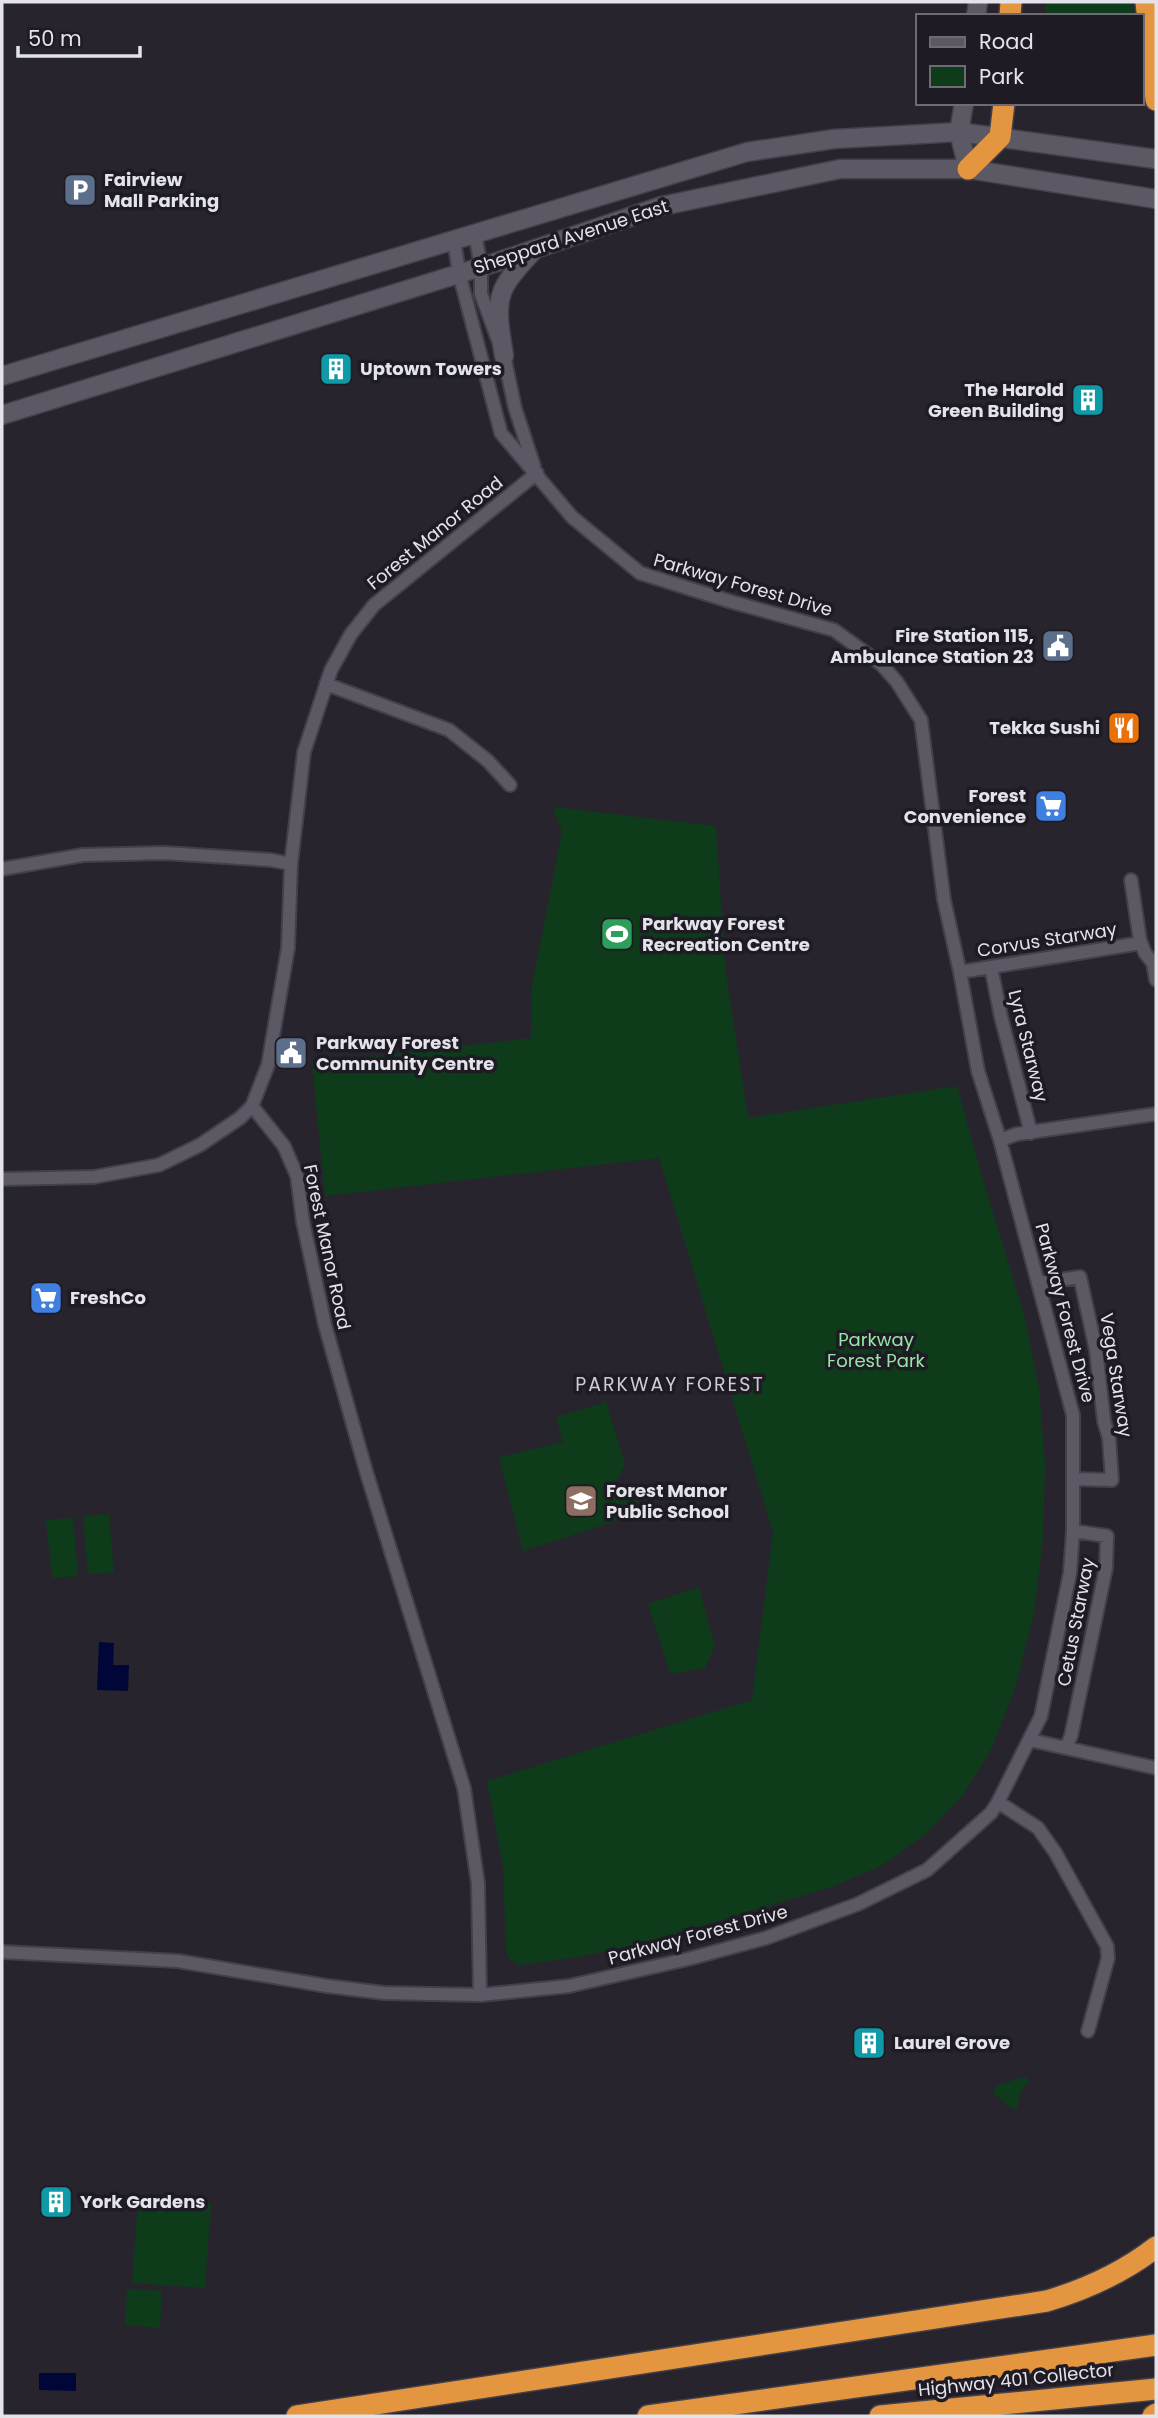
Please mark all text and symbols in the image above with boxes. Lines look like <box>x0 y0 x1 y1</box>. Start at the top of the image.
scale bar <box>18 14 140 58</box>
legend <box>916 14 1144 105</box>
text: 50 m <box>28 24 82 53</box>
text: Road <box>979 27 1034 56</box>
text: Park <box>979 62 1024 91</box>
place label: Fairview Mall Parking <box>104 167 219 213</box>
parking icon: Fairview Mall Parking <box>61 171 99 209</box>
street label: Sheppard Avenue East <box>470 193 671 280</box>
building icon: Uptown Towers <box>317 350 355 388</box>
place label: Uptown Towers <box>360 356 502 381</box>
place label: The Harold Green Building <box>928 377 1064 423</box>
building icon: The Harold Green Building <box>1069 381 1107 419</box>
street label: Forest Manor Road <box>361 470 508 595</box>
street label: Parkway Forest Drive <box>651 547 835 622</box>
place label: Fire Station 115, Ambulance Station 23 <box>830 623 1034 669</box>
public building icon: Fire Station 115, Ambulance Station 23 <box>1039 627 1077 665</box>
restaurant icon: Tekka Sushi <box>1105 709 1143 747</box>
place label: Tekka Sushi <box>989 715 1100 740</box>
place label: Forest Convenience <box>904 783 1026 829</box>
supermarket icon: Forest Convenience <box>1032 787 1070 825</box>
place label: Parkway Forest Recreation Centre <box>642 911 810 957</box>
sports icon: Parkway Forest Recreation Centre <box>598 915 636 953</box>
street label: Corvus Starway <box>975 916 1119 963</box>
street label: Lyra Starway <box>1002 987 1054 1105</box>
place label: Parkway Forest Community Centre <box>316 1030 494 1076</box>
public building icon: Parkway Forest Community Centre <box>272 1034 310 1072</box>
street label: Forest Manor Road <box>298 1162 357 1332</box>
street label: Parkway Forest Drive <box>1029 1220 1101 1405</box>
supermarket icon: FreshCo <box>27 1279 65 1317</box>
place label: FreshCo <box>70 1285 146 1310</box>
street label: Vega Starway <box>1094 1311 1139 1439</box>
park label: Parkway Forest Park <box>827 1327 926 1373</box>
district label: PARKWAY FOREST <box>575 1371 765 1398</box>
place label: Forest Manor Public School <box>606 1478 729 1524</box>
school or university icon: Forest Manor Public School <box>562 1482 600 1520</box>
street label: Cetus Starway <box>1051 1556 1100 1688</box>
street label: Parkway Forest Drive <box>605 1899 790 1971</box>
building icon: Laurel Grove <box>850 2024 888 2062</box>
place label: Laurel Grove <box>894 2030 1010 2055</box>
building icon: York Gardens <box>37 2183 75 2221</box>
place label: York Gardens <box>80 2189 205 2214</box>
street label: Highway 401 Collector <box>917 2357 1115 2402</box>

